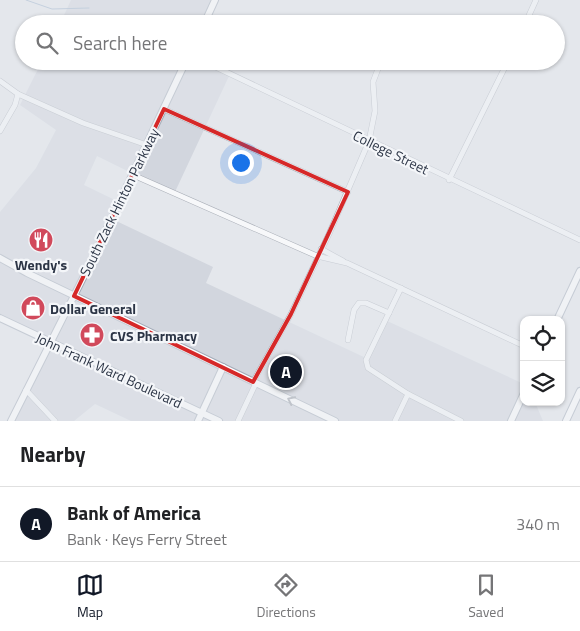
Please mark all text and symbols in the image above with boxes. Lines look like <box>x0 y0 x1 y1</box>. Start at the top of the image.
search box <box>15 15 565 70</box>
text: Search here <box>73 28 167 57</box>
icon: search <box>33 29 61 57</box>
street label: South Zack Hinton Parkway <box>74 124 164 280</box>
street label: College Street <box>350 125 432 179</box>
your location <box>228 150 254 176</box>
restaurant icon: Wendy's <box>28 227 54 253</box>
place label: Wendy's <box>15 254 68 275</box>
shop icon: Dollar General <box>20 295 46 321</box>
place label: Dollar General <box>50 298 136 319</box>
map controls <box>520 316 565 406</box>
button: locate <box>520 316 565 361</box>
pharmacy icon: CVS Pharmacy <box>79 322 105 348</box>
place label: CVS Pharmacy <box>110 325 197 346</box>
street label: John Frank Ward Boulevard <box>32 327 186 413</box>
pin: A <box>270 353 302 391</box>
button: layers <box>520 361 565 406</box>
one-way arrow <box>287 396 296 406</box>
text: Nearby <box>20 438 85 470</box>
text: Bank of America <box>67 498 201 527</box>
text: A <box>31 512 41 536</box>
text: 340 m <box>516 512 560 536</box>
text: Bank · Keys Ferry Street <box>67 527 227 551</box>
tab: Map <box>76 571 104 622</box>
tab: Directions <box>256 571 316 622</box>
tab: Saved <box>468 571 504 622</box>

